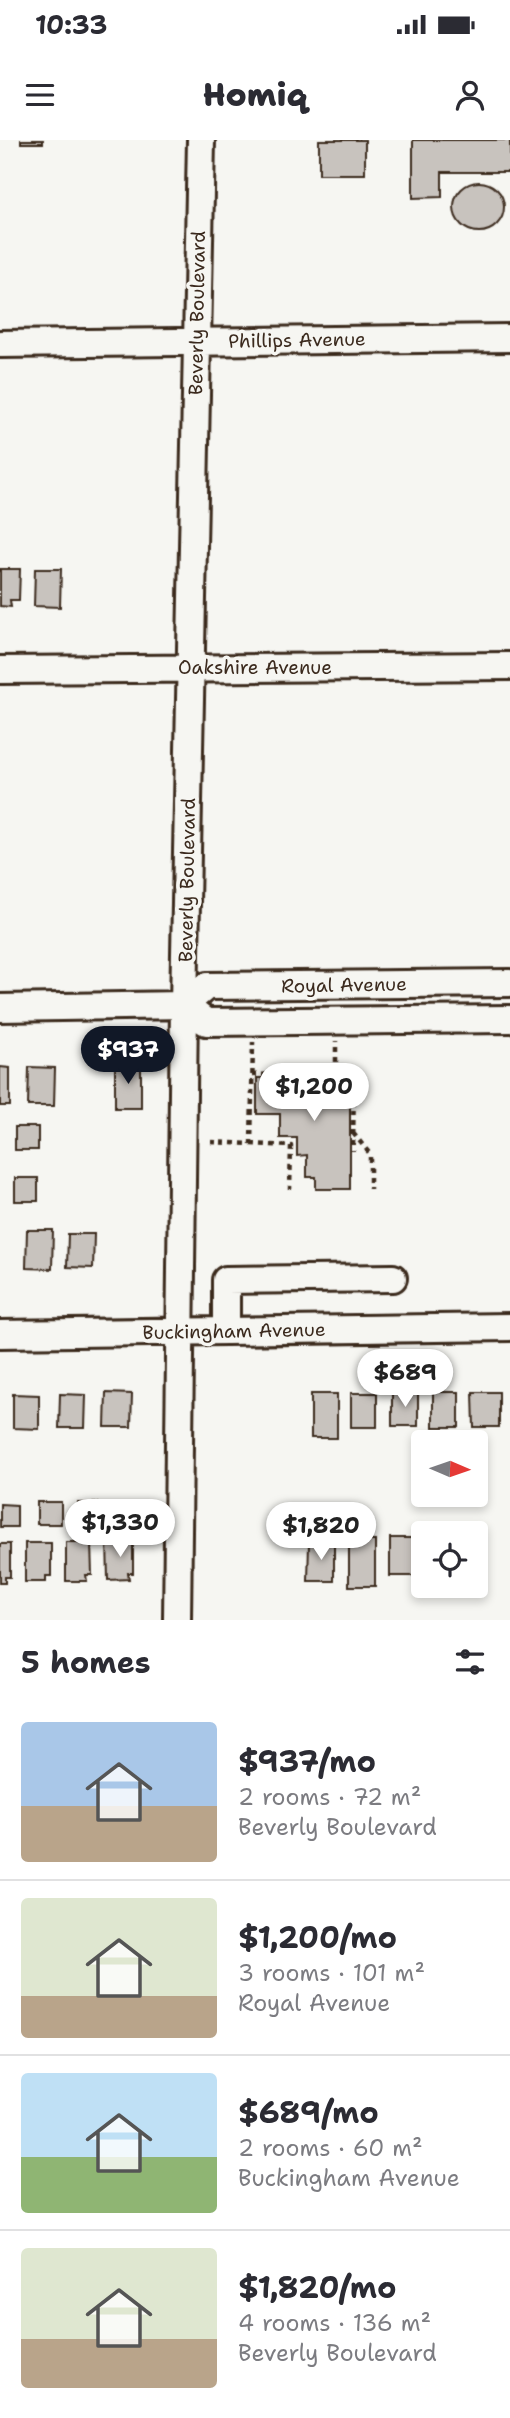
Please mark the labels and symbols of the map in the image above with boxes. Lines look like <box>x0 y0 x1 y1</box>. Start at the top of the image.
street label: Beverly Boulevard <box>183 231 211 395</box>
street label: Phillips Avenue <box>228 326 366 354</box>
street label: Oakshire Avenue <box>178 655 332 680</box>
street label: Beverly Boulevard <box>173 798 201 962</box>
street label: Royal Avenue <box>281 971 407 999</box>
pin: $937 <box>87 1026 169 1086</box>
pin: $1,200 <box>257 1063 371 1123</box>
street label: Buckingham Avenue <box>142 1317 326 1345</box>
pin: $689 <box>364 1350 446 1409</box>
north arrow <box>411 1430 488 1507</box>
pin: $1,330 <box>63 1500 177 1559</box>
pin: $1,820 <box>264 1502 378 1562</box>

